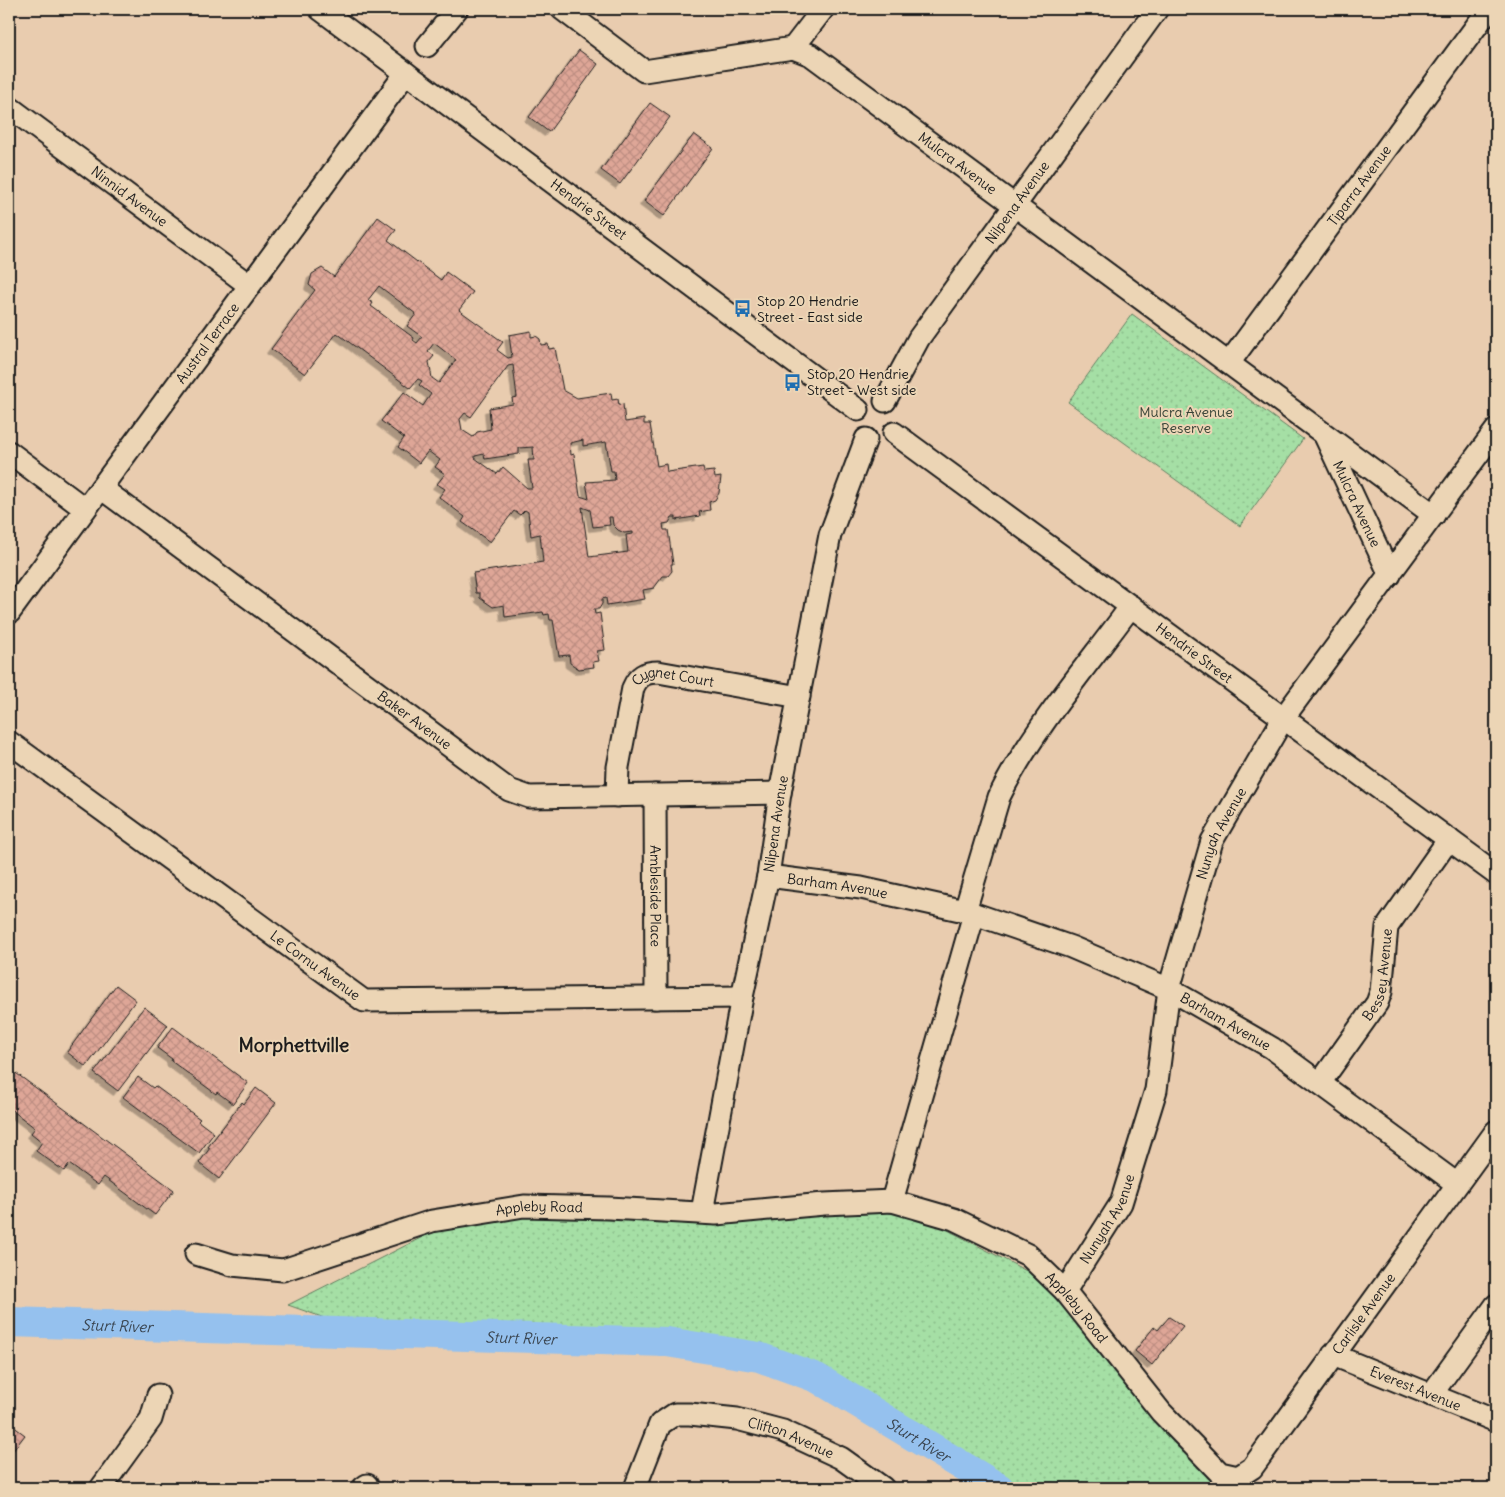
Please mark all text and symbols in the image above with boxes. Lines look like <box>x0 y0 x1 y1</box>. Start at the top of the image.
street label: Mulcra Avenue <box>915 128 1001 198</box>
street label: Tiparra Avenue <box>1324 142 1395 230</box>
street label: Nilpena Avenue <box>981 157 1053 247</box>
street label: Ninnid Avenue <box>88 162 171 231</box>
street label: Hendrie Street <box>547 175 631 244</box>
place label: Stop 20 Hendrie Street - East side <box>757 292 863 326</box>
street label: Austral Terrace <box>172 299 243 387</box>
bus stop icon: Stop 20 Hendrie Street - East side <box>733 299 753 319</box>
place label: Stop 20 Hendrie Street - West side <box>807 365 916 399</box>
bus stop icon: Stop 20 Hendrie Street - West side <box>783 372 803 392</box>
park label: Mulcra Avenue Reserve <box>1139 403 1233 437</box>
street label: Mulcra Avenue <box>1329 458 1385 550</box>
street label: Hendrie Street <box>1152 619 1236 687</box>
street label: Cygnet Court <box>628 663 716 691</box>
street label: Baker Avenue <box>374 687 455 753</box>
street label: Nilpena Avenue <box>760 774 792 874</box>
street label: Nunyah Avenue <box>1192 784 1250 882</box>
street label: Ambleside Place <box>646 845 665 947</box>
street label: Barham Avenue <box>786 870 889 903</box>
street label: Le Cornu Avenue <box>267 926 364 1004</box>
street label: Bessey Avenue <box>1358 928 1396 1024</box>
street label: Barham Avenue <box>1177 988 1274 1054</box>
district label: Morphettville <box>239 1033 349 1057</box>
street label: Nunyah Avenue <box>1076 1172 1138 1267</box>
street label: Appleby Road <box>494 1197 583 1220</box>
street label: Appleby Road <box>1042 1268 1112 1346</box>
street label: Carlisle Avenue <box>1328 1269 1399 1358</box>
water label: Sturt River <box>81 1315 155 1336</box>
water label: Sturt River <box>485 1327 558 1348</box>
street label: Everest Avenue <box>1367 1362 1464 1415</box>
street label: Clifton Avenue <box>746 1413 837 1462</box>
water label: Sturt River <box>883 1413 956 1467</box>

